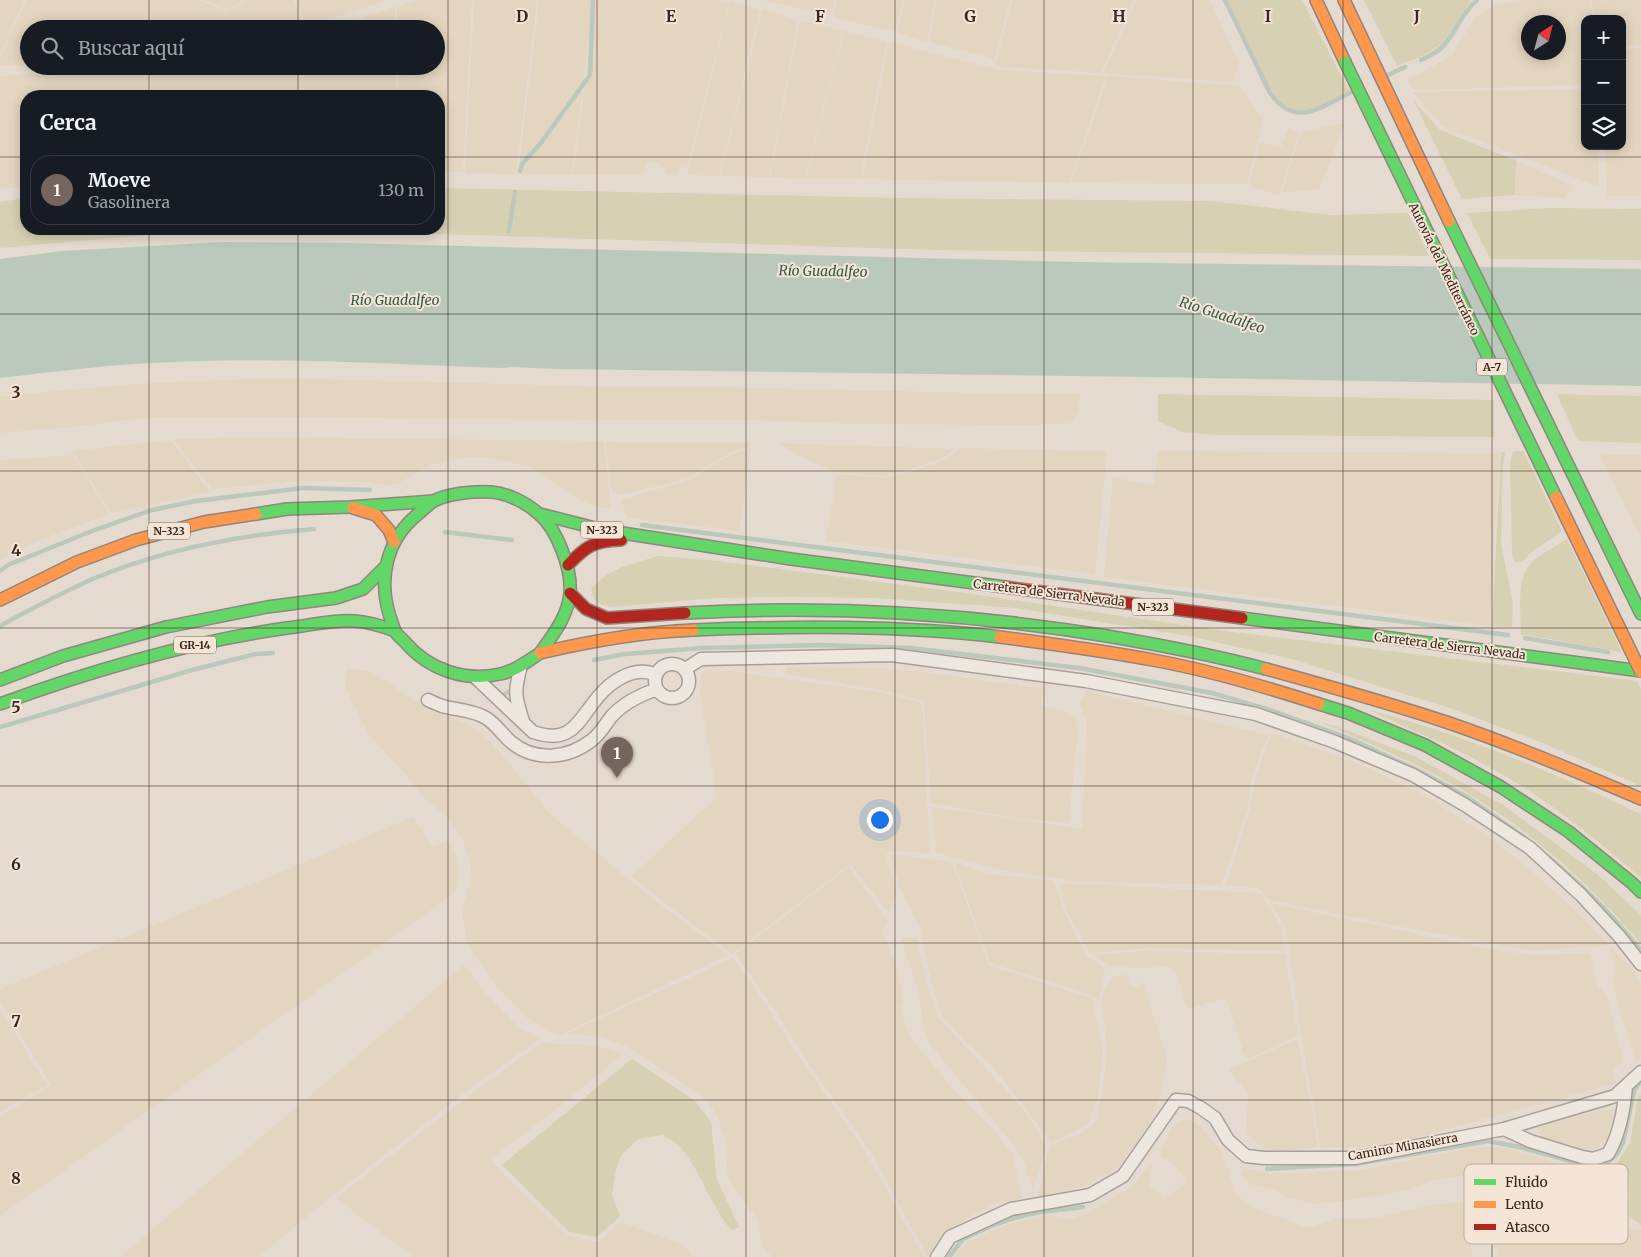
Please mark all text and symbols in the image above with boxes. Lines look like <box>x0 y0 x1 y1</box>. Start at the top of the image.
text: D <box>516 6 528 26</box>
text: E <box>666 6 677 26</box>
text: F <box>815 6 825 26</box>
text: G <box>964 6 976 26</box>
text: H <box>1112 6 1126 26</box>
text: I <box>1265 6 1271 26</box>
text: J <box>1413 6 1420 26</box>
north arrow <box>1521 15 1566 60</box>
map controls <box>1581 15 1626 150</box>
button: + <box>1581 15 1626 60</box>
search box <box>20 20 445 75</box>
icon: search <box>38 34 66 62</box>
text: Buscar aquí <box>78 36 184 60</box>
button: − <box>1581 60 1626 105</box>
button: layers <box>1581 105 1626 150</box>
text: Cerca <box>40 109 97 136</box>
text: Moeve <box>88 168 151 192</box>
text: 1 <box>53 180 61 200</box>
text: 130 m <box>378 180 424 200</box>
text: Gasolinera <box>88 192 170 212</box>
street label: Autovía del Mediterráneo <box>1405 199 1483 338</box>
water label: Río Guadalfeo <box>778 261 868 281</box>
water label: Río Guadalfeo <box>351 291 439 309</box>
water label: Río Guadalfeo <box>1177 293 1267 337</box>
road number: A-7 <box>1477 358 1507 376</box>
text: 3 <box>11 382 21 402</box>
road number: N-323 <box>148 522 190 540</box>
road number: N-323 <box>581 522 623 538</box>
text: 4 <box>11 540 21 560</box>
street label: Carretera de Sierra Nevada <box>972 576 1126 609</box>
road number: N-323 <box>1132 598 1174 616</box>
street label: Carretera de Sierra Nevada <box>1373 629 1527 662</box>
road number: GR-14 <box>174 636 216 654</box>
text: 5 <box>11 697 21 717</box>
pin: 1 <box>601 737 633 778</box>
your location <box>867 807 893 833</box>
text: 6 <box>11 854 21 874</box>
text: 7 <box>11 1011 21 1031</box>
street label: Camino Minasierra <box>1347 1129 1459 1164</box>
legend <box>1464 1164 1628 1244</box>
text: 8 <box>11 1168 21 1188</box>
text: Fluido <box>1505 1173 1548 1191</box>
text: Lento <box>1505 1195 1544 1213</box>
text: Atasco <box>1504 1218 1550 1236</box>

